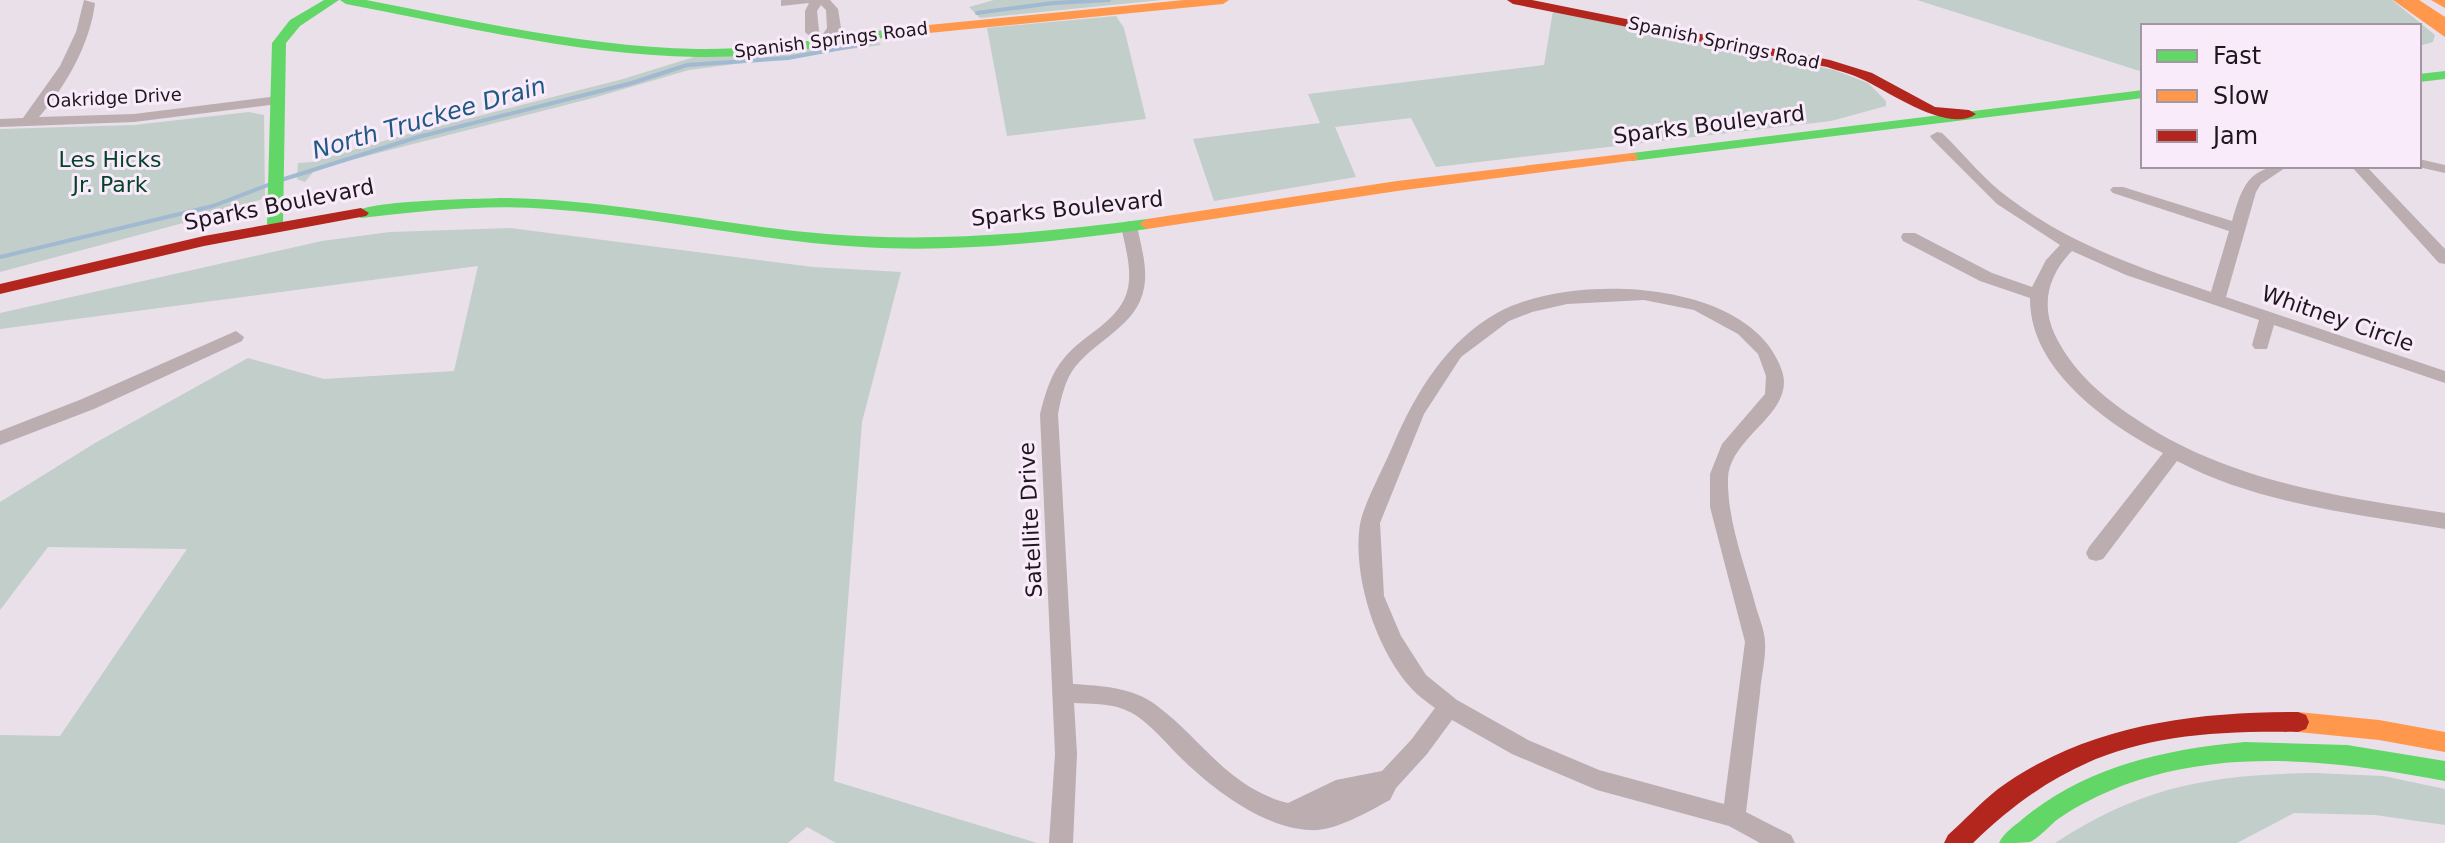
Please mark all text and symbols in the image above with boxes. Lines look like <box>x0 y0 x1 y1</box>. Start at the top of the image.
street label: Spanish Springs Road <box>1626 12 1822 73</box>
street label: Spanish Springs Road <box>733 17 929 62</box>
legend <box>2141 24 2421 168</box>
text: Fast <box>2213 42 2261 70</box>
water label: North Truckee Drain <box>309 71 549 165</box>
text: Slow <box>2213 82 2269 110</box>
street label: Oakridge Drive <box>46 83 182 112</box>
street label: Sparks Boulevard <box>1612 100 1806 149</box>
text: Jam <box>2211 122 2258 150</box>
park label: Les Hicks Jr. Park <box>59 147 161 197</box>
street label: Sparks Boulevard <box>182 174 376 235</box>
street label: Sparks Boulevard <box>970 186 1164 231</box>
street label: Whitney Circle <box>2258 281 2417 356</box>
street label: Satellite Drive <box>1014 442 1047 598</box>

